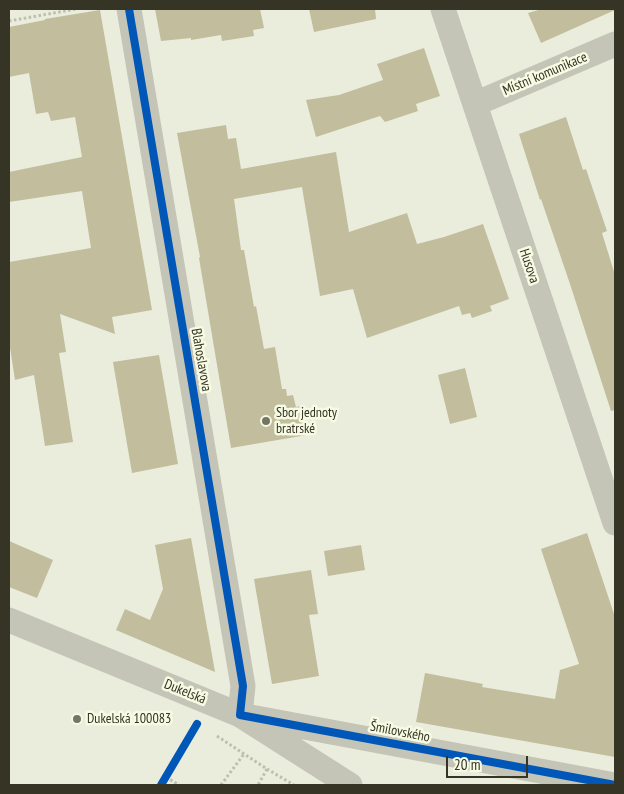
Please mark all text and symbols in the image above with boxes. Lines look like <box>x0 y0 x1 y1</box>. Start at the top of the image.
street label: Místní komunikace <box>500 49 590 99</box>
street label: Husova <box>515 247 543 285</box>
street label: Blahoslavova <box>187 327 215 393</box>
place label: Sbor jednoty bratrské <box>276 405 337 438</box>
marker: Sbor jednoty bratrské <box>260 415 272 427</box>
street label: Dukelská <box>162 676 208 708</box>
place label: Dukelská 100083 <box>87 711 171 727</box>
marker: Dukelská 100083 <box>71 713 83 725</box>
street label: Šmilovského <box>369 718 431 746</box>
scale bar <box>449 746 532 778</box>
text: 20 m <box>454 755 480 774</box>

